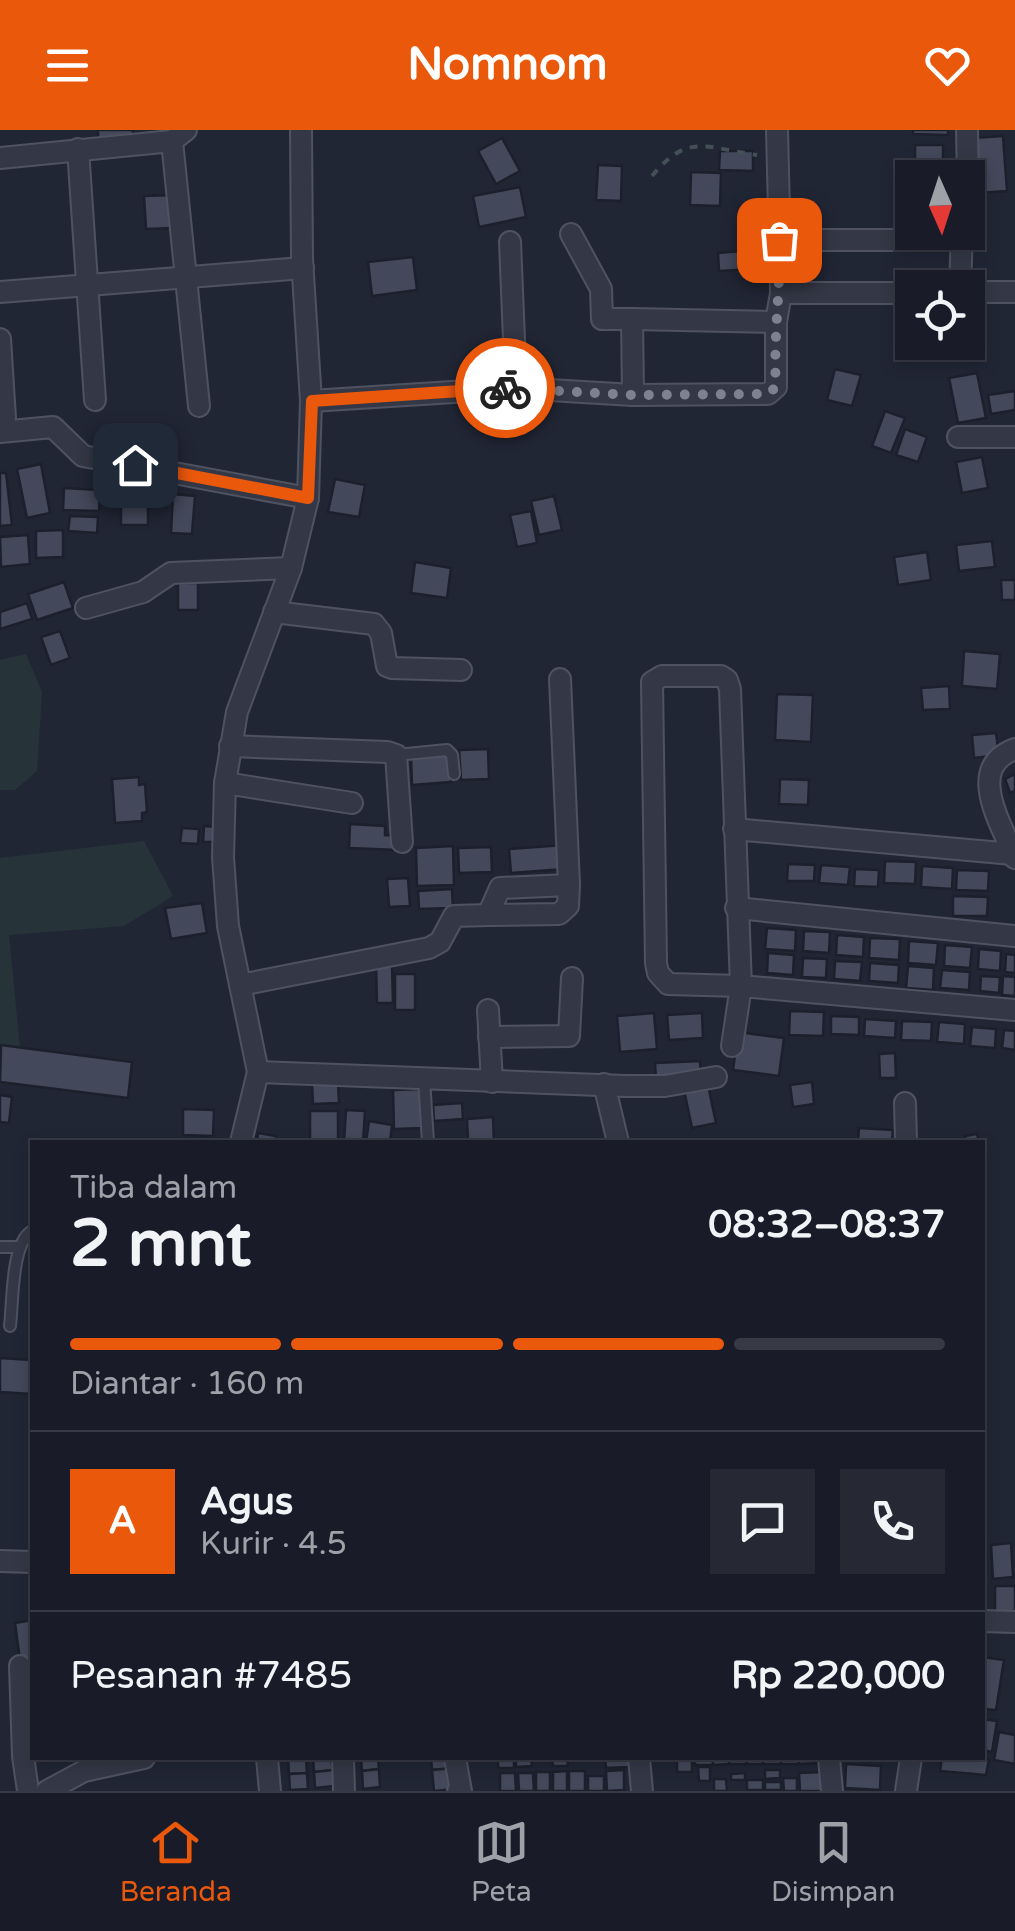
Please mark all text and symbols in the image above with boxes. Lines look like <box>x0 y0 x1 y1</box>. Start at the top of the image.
icon: menu <box>40 38 95 93</box>
text: Nomnom <box>407 38 608 92</box>
icon: heart <box>920 38 975 93</box>
north arrow <box>895 160 985 250</box>
map controls <box>895 160 985 360</box>
pin <box>737 198 822 283</box>
icon: bag <box>752 213 807 268</box>
button: locate <box>895 270 985 360</box>
courier <box>455 338 555 438</box>
icon: bike <box>478 361 533 416</box>
pin <box>93 423 178 508</box>
icon: home <box>108 438 163 493</box>
text: Tiba dalam <box>70 1169 237 1207</box>
text: 08:32–08:37 <box>708 1202 945 1248</box>
text: 2 mnt <box>70 1205 251 1284</box>
text: Diantar · 160 m <box>70 1365 304 1403</box>
button: chat <box>710 1469 815 1574</box>
button: phone <box>840 1469 945 1574</box>
text: Agus <box>200 1479 293 1525</box>
text: A <box>108 1498 137 1544</box>
text: Kurir · 4.5 <box>200 1525 347 1563</box>
text: Pesanan #7485 <box>70 1653 352 1699</box>
text: Rp 220,000 <box>731 1653 945 1699</box>
tab: Beranda <box>120 1815 232 1909</box>
tab: Peta <box>471 1815 532 1909</box>
tab: Disimpan <box>771 1815 895 1909</box>

